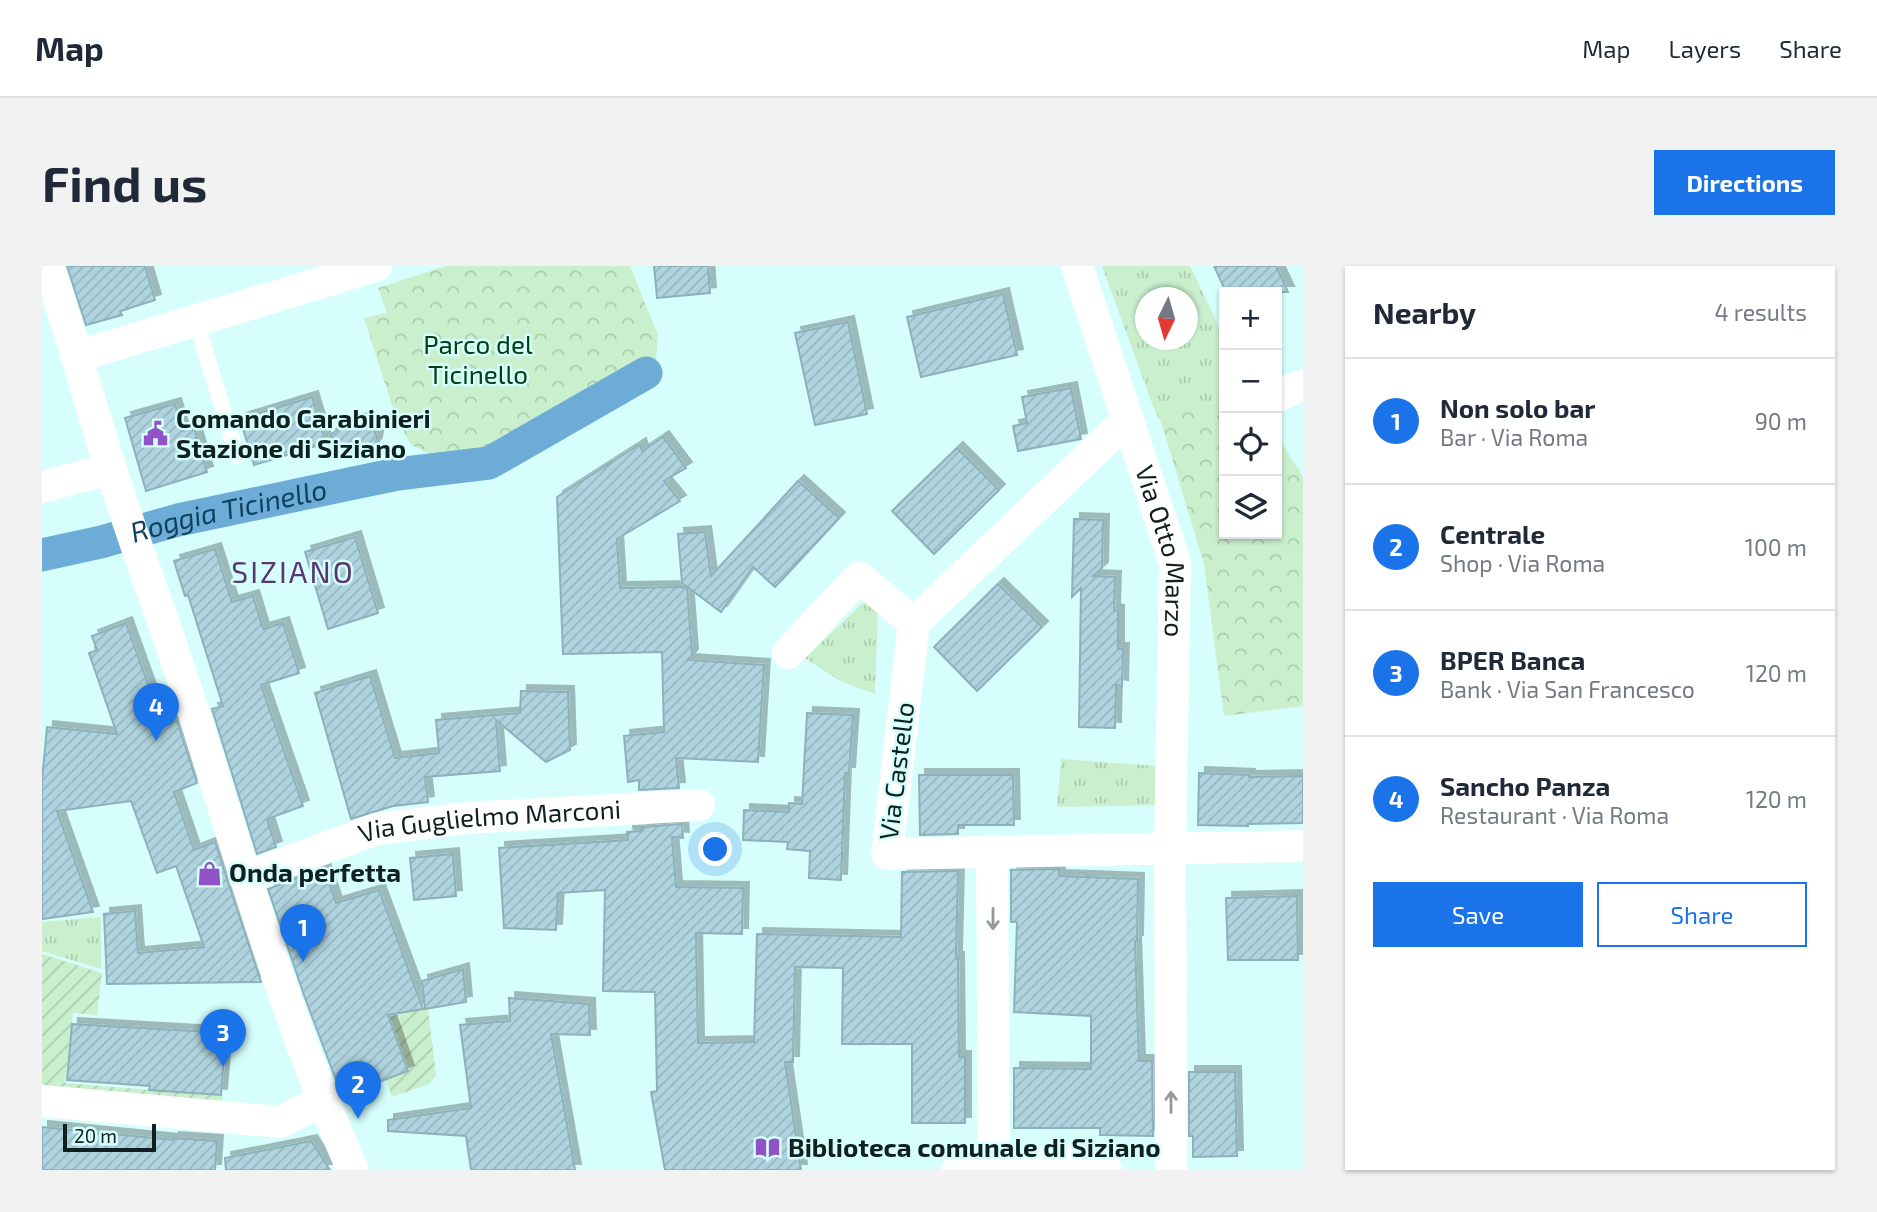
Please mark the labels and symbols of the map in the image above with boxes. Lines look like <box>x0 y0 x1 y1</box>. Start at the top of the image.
north arrow <box>1135 287 1198 350</box>
park label: Parco del Ticinello <box>423 328 533 389</box>
place label: Comando Carabinieri Stazione di Siziano <box>176 402 431 463</box>
public building icon: Comando Carabinieri Stazione di Siziano <box>142 420 170 448</box>
street label: Via Otto Marzo <box>1130 461 1192 637</box>
water label: Roggia Ticinello <box>126 471 330 549</box>
district label: SIZIANO <box>231 553 355 589</box>
pin: 4 <box>133 683 179 741</box>
street label: Via Castello <box>872 700 919 842</box>
street label: Via Guglielmo Marconi <box>354 792 622 848</box>
your location <box>698 832 732 866</box>
place label: Onda perfetta <box>229 856 401 887</box>
shop icon: Onda perfetta <box>195 859 223 887</box>
pin: 1 <box>280 904 326 962</box>
one-way arrow <box>986 908 1000 931</box>
pin: 3 <box>200 1009 246 1067</box>
pin: 2 <box>335 1061 381 1119</box>
one-way arrow <box>1164 1091 1178 1114</box>
scale bar <box>63 1121 156 1153</box>
place label: Biblioteca comunale di Siziano <box>788 1131 1161 1162</box>
library icon: Biblioteca comunale di Siziano <box>754 1134 782 1162</box>

